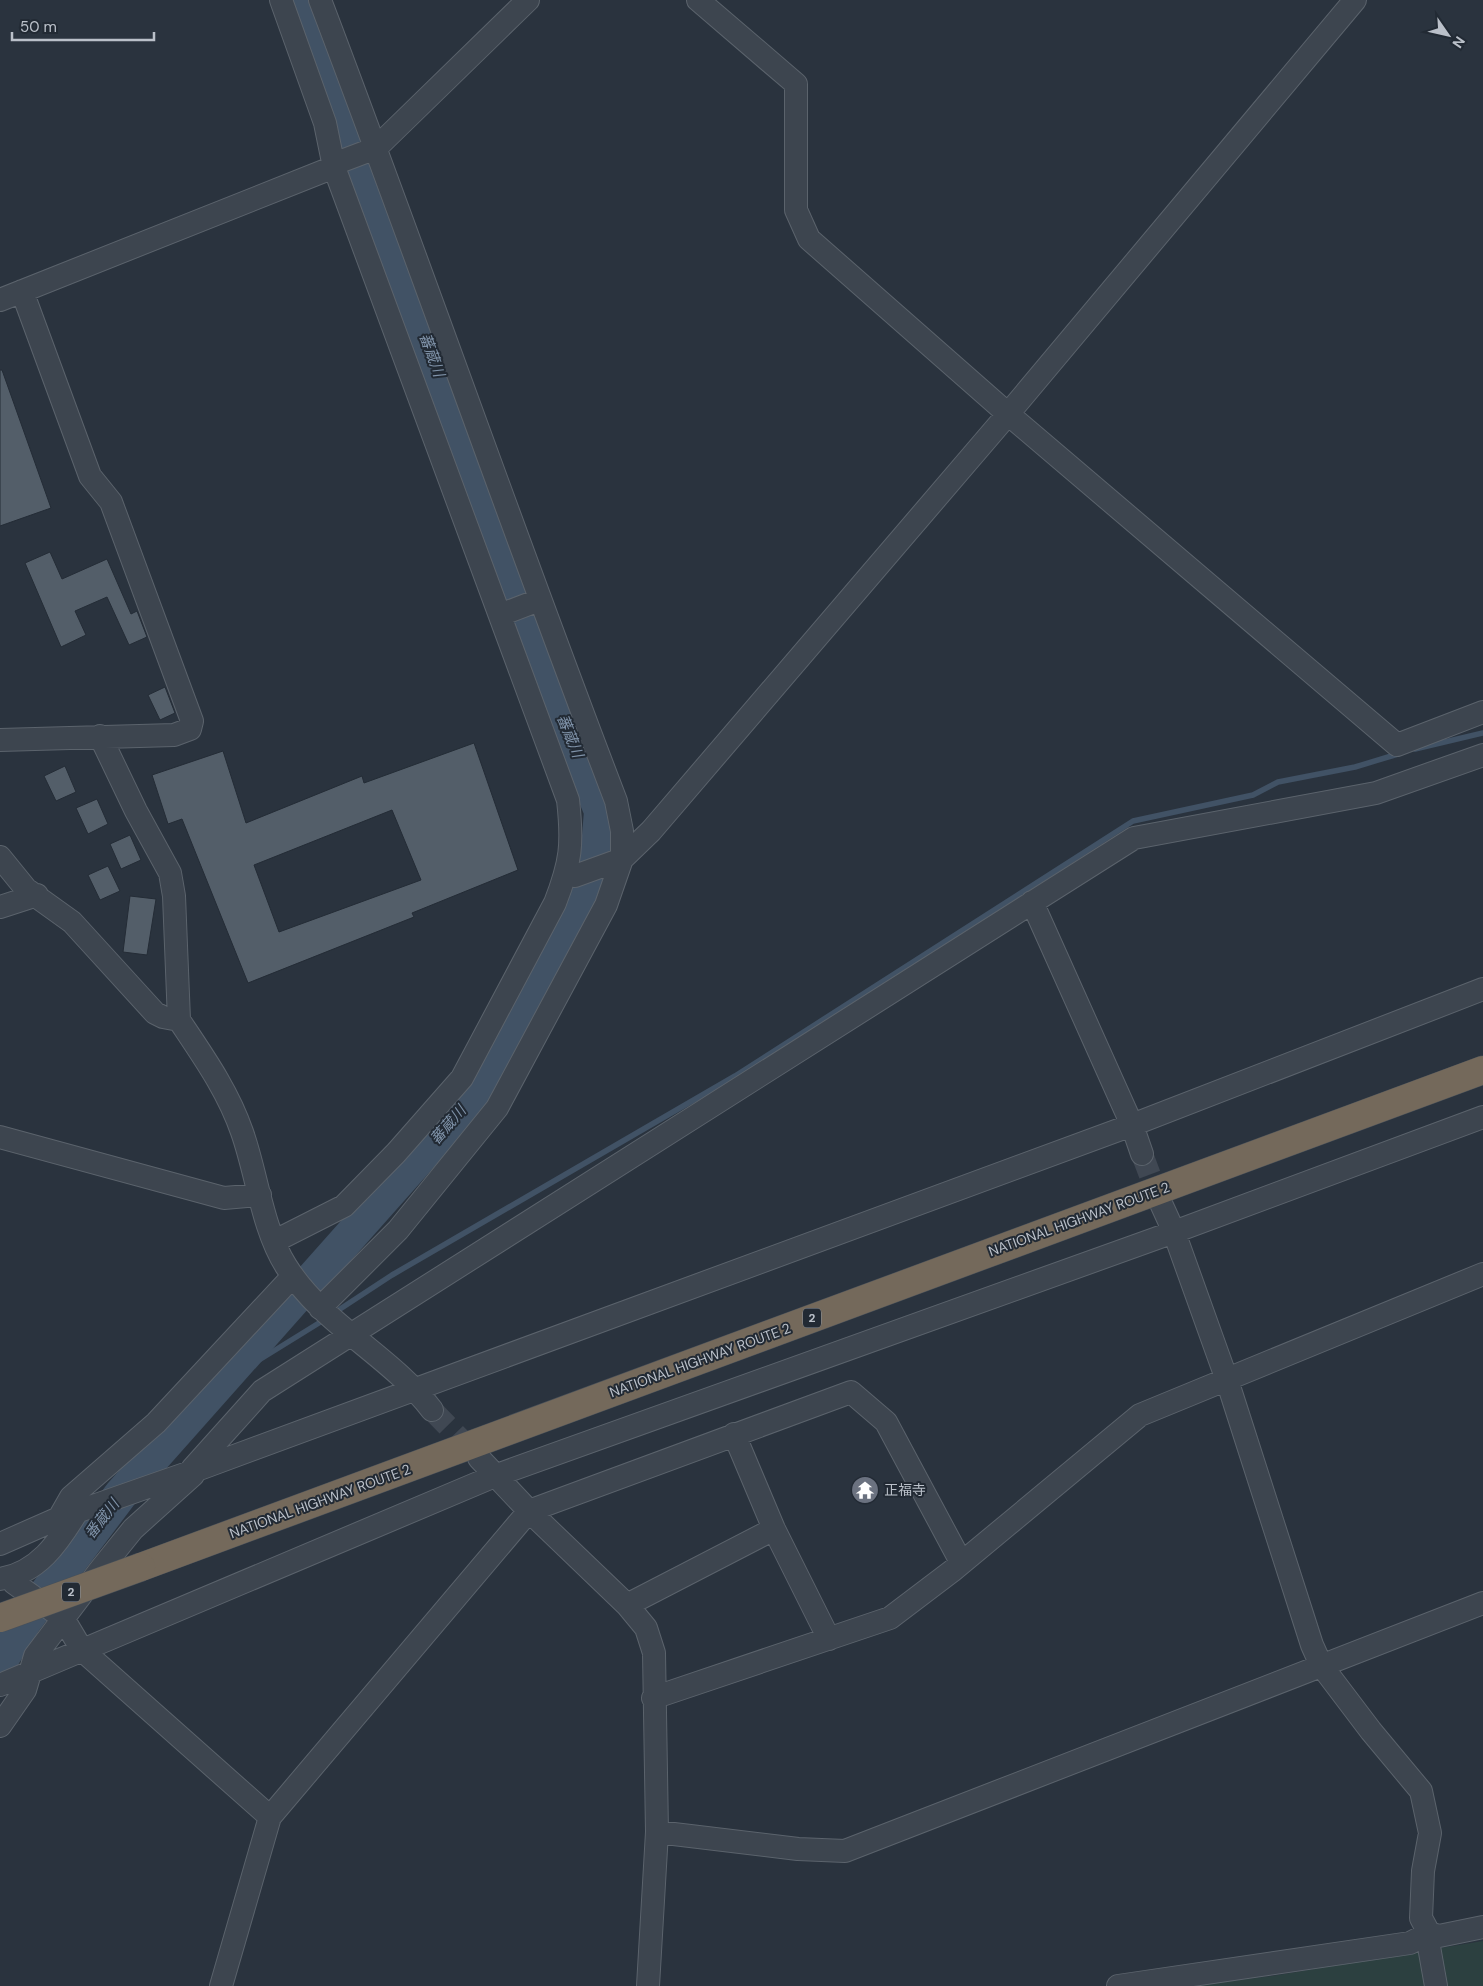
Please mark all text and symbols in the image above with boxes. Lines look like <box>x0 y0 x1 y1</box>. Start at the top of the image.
scale bar <box>12 10 155 42</box>
north arrow <box>1423 10 1473 60</box>
text: 50 m <box>20 17 57 37</box>
text: N <box>1448 33 1469 52</box>
water label: 蕃蔵川 <box>415 330 450 381</box>
water label: 蕃蔵川 <box>552 711 588 762</box>
water label: 蕃蔵川 <box>426 1100 472 1149</box>
street label: NATIONAL HIGHWAY ROUTE 2 <box>986 1178 1172 1260</box>
road number: 2 <box>803 1309 821 1328</box>
street label: NATIONAL HIGHWAY ROUTE 2 <box>607 1319 793 1401</box>
street label: NATIONAL HIGHWAY ROUTE 2 <box>227 1460 413 1542</box>
temple icon: 正福寺 <box>850 1475 880 1505</box>
place label: 正福寺 <box>884 1481 926 1499</box>
water label: 番蔵川 <box>80 1494 125 1543</box>
road number: 2 <box>62 1582 80 1601</box>

